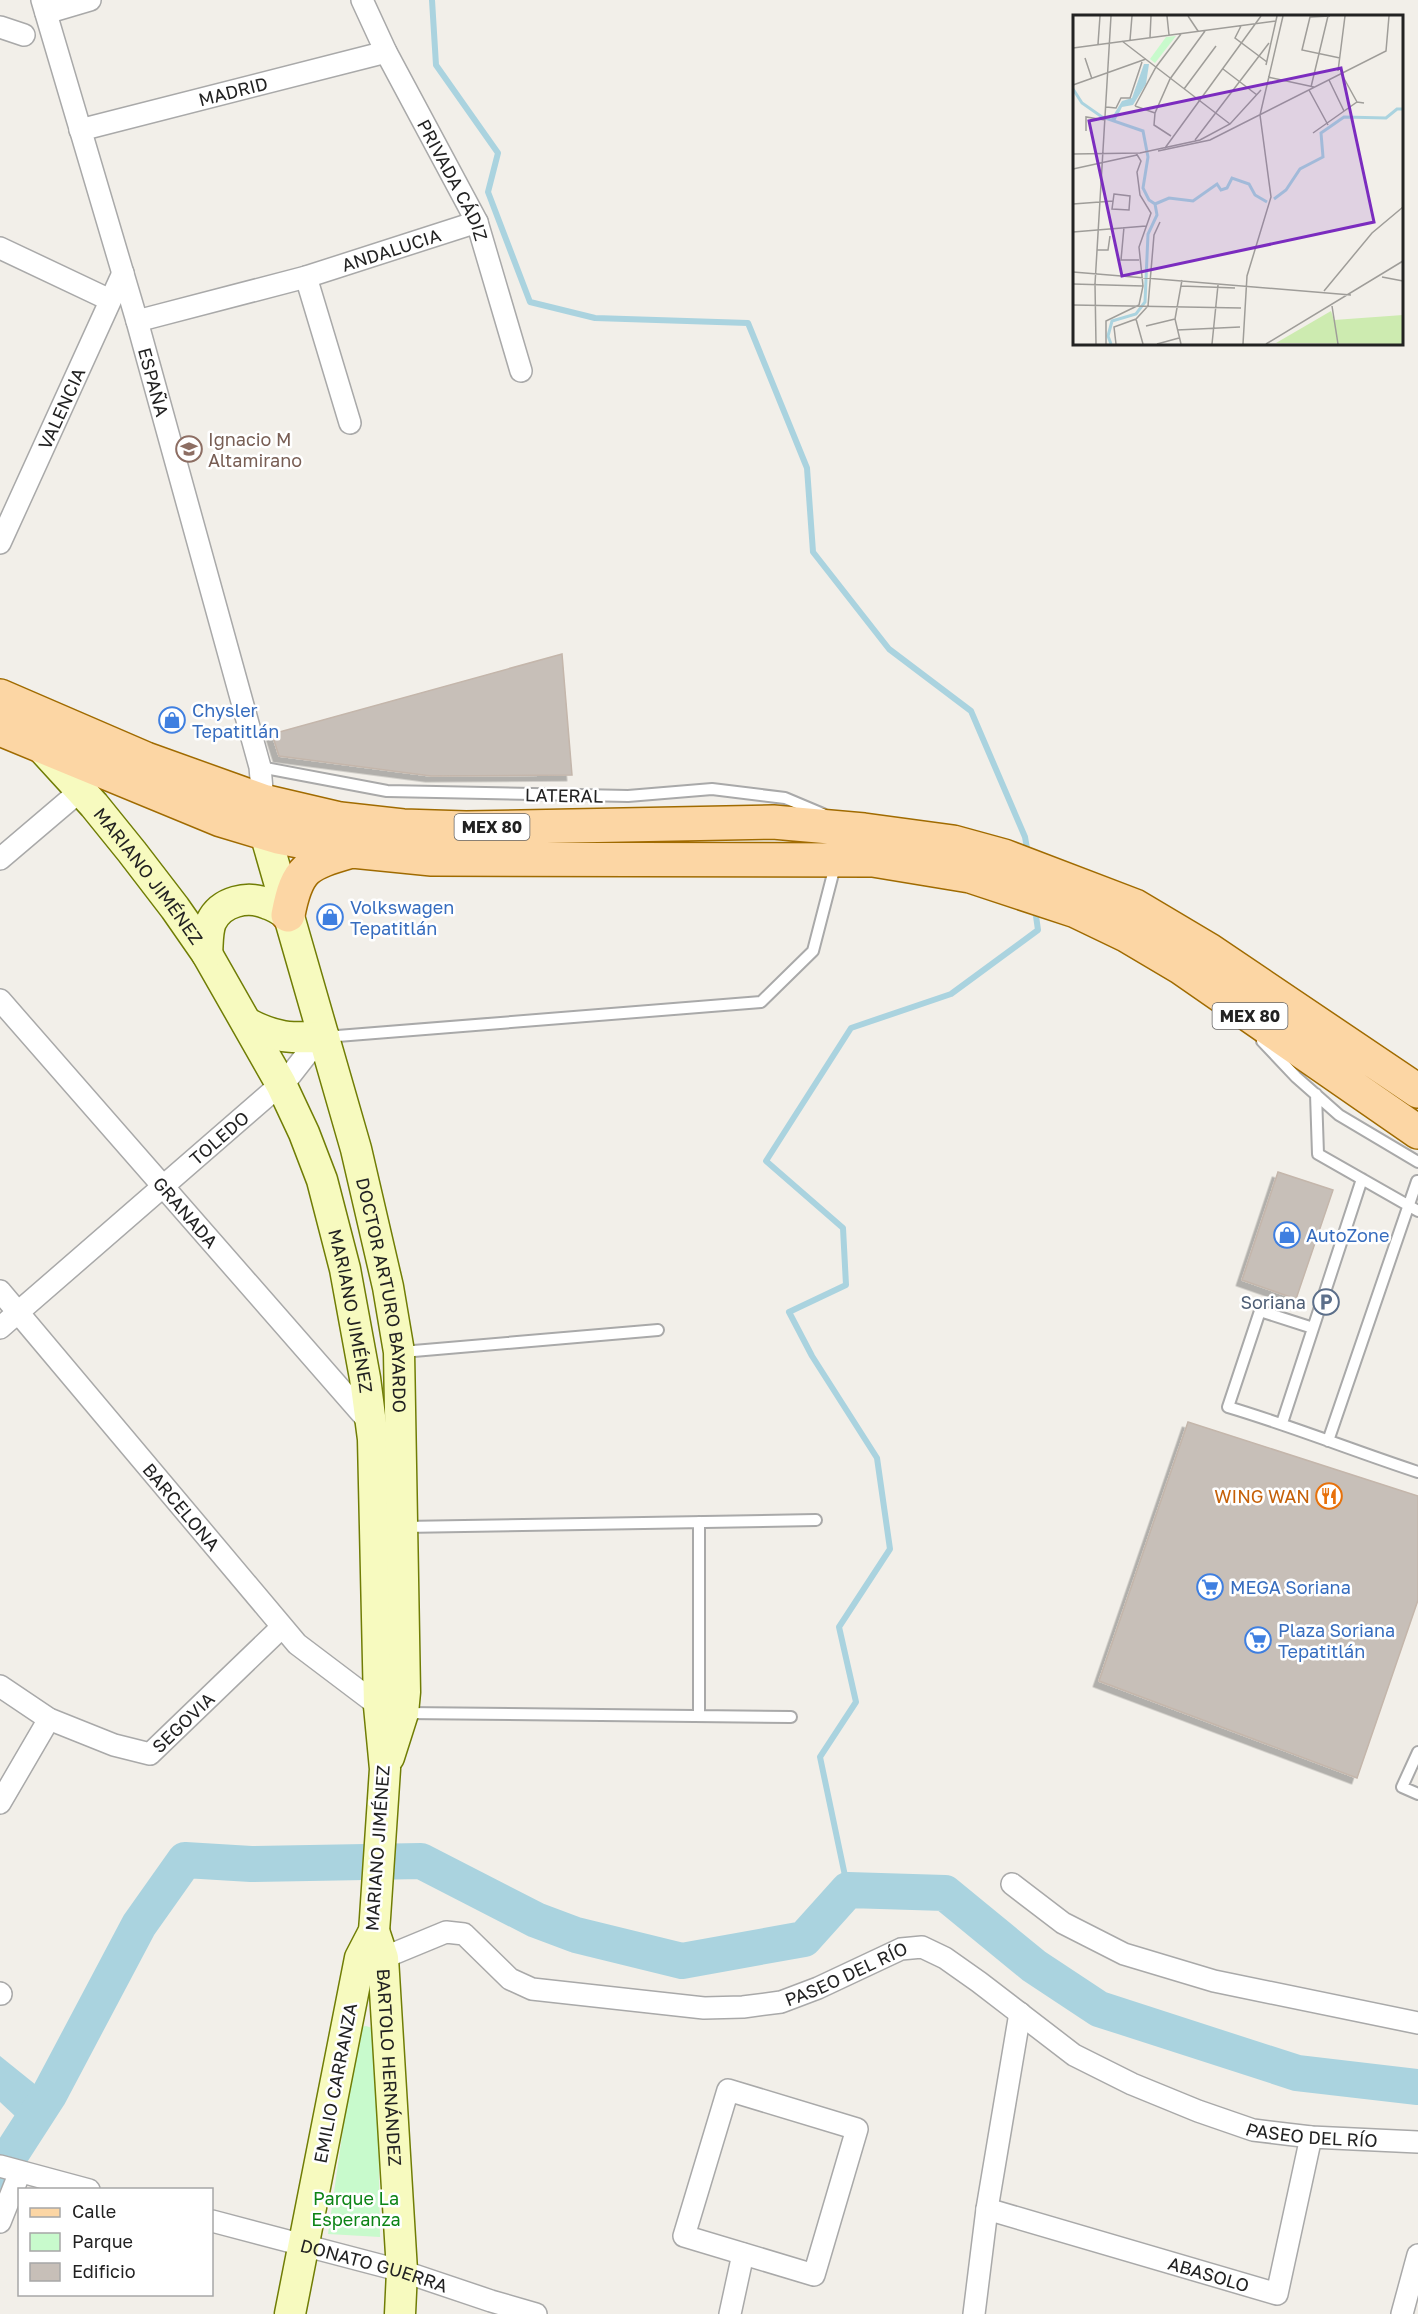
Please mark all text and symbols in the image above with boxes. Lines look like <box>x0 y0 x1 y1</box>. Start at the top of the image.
inset map <box>1073 15 1403 345</box>
street label: MADRID <box>196 72 270 110</box>
street label: PRIVADA CÁDIZ <box>413 115 493 243</box>
street label: ANDALUCIA <box>339 223 443 276</box>
street label: ESPAÑA <box>134 345 174 419</box>
street label: VALENCIA <box>33 364 89 453</box>
place label: Ignacio M Altamirano <box>208 428 302 471</box>
school or university icon: Ignacio M Altamirano <box>174 434 204 464</box>
place label: Chysler Tepatitlán <box>192 699 279 742</box>
shop icon: Chysler Tepatitlán <box>157 705 187 735</box>
street label: LATERAL <box>525 783 603 807</box>
street label: MARIANO JIMÉNEZ <box>89 803 208 949</box>
road number: MEX 80 <box>454 814 530 840</box>
place label: Volkswagen Tepatitlán <box>350 896 454 939</box>
shop icon: Volkswagen Tepatitlán <box>315 902 345 932</box>
road number: MEX 80 <box>1212 1003 1288 1029</box>
street label: TOLEDO <box>185 1106 253 1170</box>
street label: GRANADA <box>149 1172 223 1252</box>
street label: DOCTOR ARTURO BAYARDO <box>352 1175 411 1413</box>
shop icon: AutoZone <box>1272 1220 1302 1250</box>
place label: AutoZone <box>1306 1224 1389 1246</box>
street label: MARIANO JIMÉNEZ <box>324 1227 378 1394</box>
parking icon: Soriana <box>1311 1287 1341 1317</box>
place label: Soriana <box>1240 1291 1306 1313</box>
street label: BARCELONA <box>138 1458 225 1555</box>
restaurant icon: WING WAN <box>1314 1481 1344 1511</box>
place label: WING WAN <box>1214 1485 1310 1507</box>
supermarket icon: MEGA Soriana <box>1195 1572 1225 1602</box>
place label: MEGA Soriana <box>1230 1576 1351 1598</box>
place label: Plaza Soriana Tepatitlán <box>1278 1619 1395 1662</box>
supermarket icon: Plaza Soriana Tepatitlán <box>1243 1625 1273 1655</box>
street label: SEGOVIA <box>147 1687 219 1757</box>
street label: MARIANO JIMÉNEZ <box>360 1764 394 1932</box>
street label: PASEO DEL RÍO <box>782 1937 911 2011</box>
street label: BARTOLO HERNÁNDEZ <box>373 1968 407 2167</box>
street label: EMILIO CARRANZA <box>309 2001 361 2165</box>
street label: PASEO DEL RÍO <box>1243 2117 1378 2151</box>
park label: Parque La Esperanza <box>311 2187 401 2230</box>
legend <box>18 2188 213 2296</box>
text: Calle <box>72 2200 116 2222</box>
text: Parque <box>72 2230 133 2252</box>
street label: DONATO GUERRA <box>298 2234 451 2297</box>
street label: ABASOLO <box>1166 2252 1252 2296</box>
text: Edificio <box>72 2260 136 2282</box>

